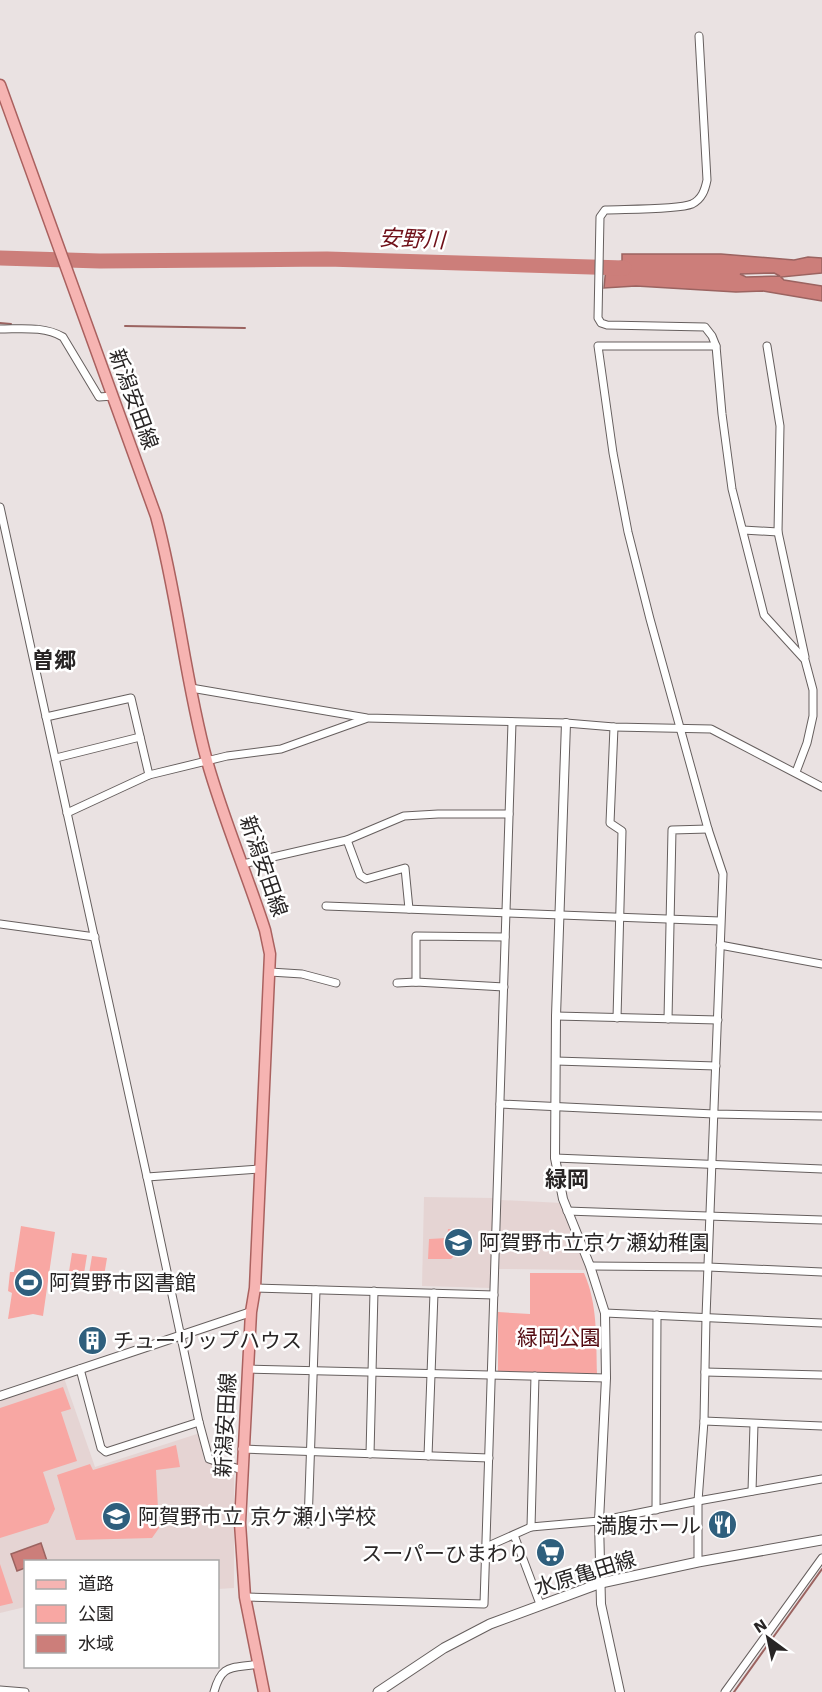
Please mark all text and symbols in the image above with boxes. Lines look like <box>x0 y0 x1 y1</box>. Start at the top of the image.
water label: 安野川 <box>379 225 447 253</box>
street label: 新潟安田線 <box>104 345 164 453</box>
district label: 曽郷 <box>32 648 76 673</box>
street label: 新潟安田線 <box>235 812 293 920</box>
district label: 緑岡 <box>545 1167 589 1192</box>
school or university icon: 阿賀野市立京ケ瀬幼稚園 <box>442 1226 474 1258</box>
place label: 阿賀野市立京ケ瀬幼稚園 <box>479 1230 710 1255</box>
sports icon: 阿賀野市図書館 <box>12 1266 44 1298</box>
place label: 阿賀野市図書館 <box>49 1270 196 1295</box>
building icon: チューリップハウス <box>76 1324 108 1356</box>
park label: 緑岡公園 <box>517 1325 601 1350</box>
place label: チューリップハウス <box>113 1328 302 1353</box>
street label: 新潟安田線 <box>210 1372 240 1478</box>
school or university icon: 阿賀野市立 京ケ瀬小学校 <box>101 1500 133 1532</box>
place label: 阿賀野市立 京ケ瀬小学校 <box>138 1504 376 1529</box>
restaurant icon: 満腹ホール <box>706 1509 738 1541</box>
place label: 満腹ホール <box>596 1513 701 1538</box>
supermarket icon: スーパーひまわり <box>534 1537 566 1569</box>
place label: スーパーひまわり <box>361 1541 529 1566</box>
street label: 水原亀田線 <box>531 1546 639 1600</box>
legend <box>24 1560 219 1668</box>
text: 道路 <box>78 1573 114 1594</box>
text: 公園 <box>78 1603 114 1624</box>
north arrow <box>738 1608 798 1668</box>
text: N <box>750 1615 770 1637</box>
text: 水域 <box>78 1633 114 1654</box>

